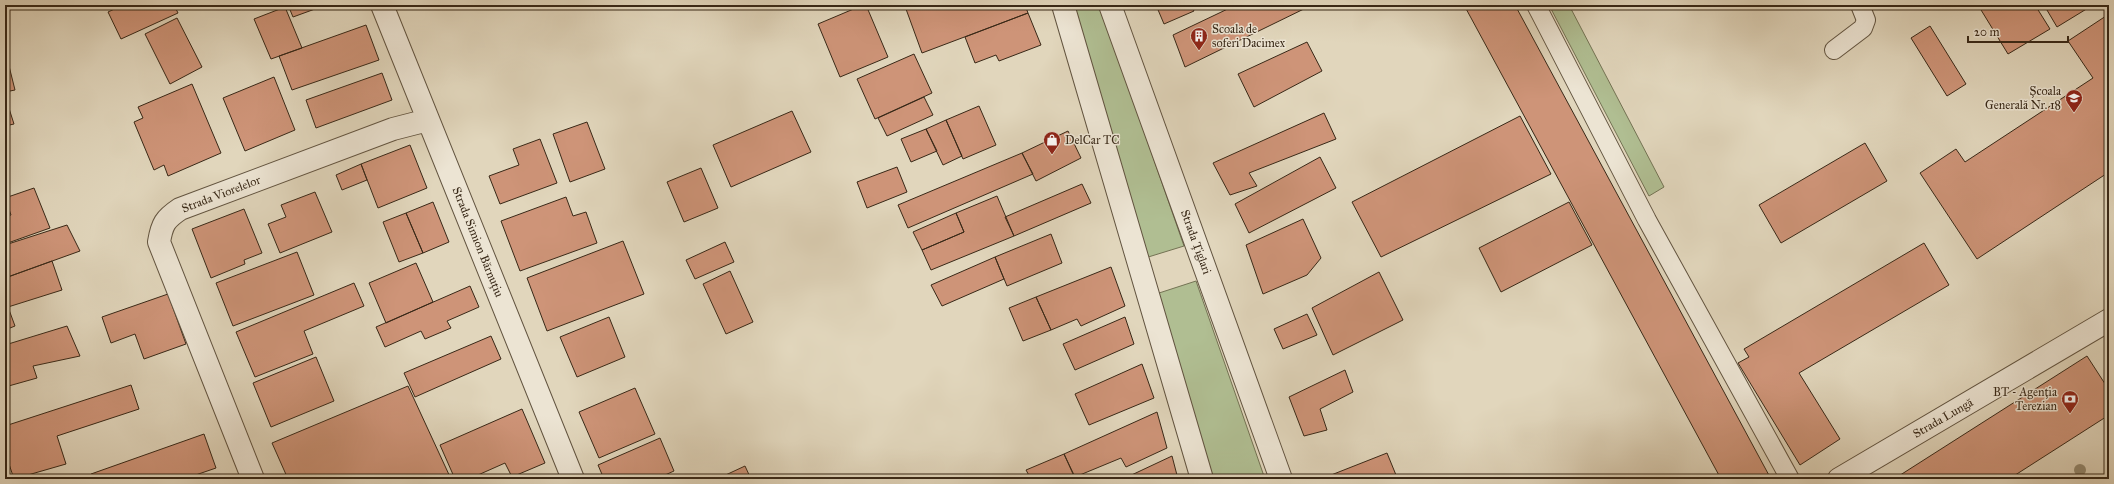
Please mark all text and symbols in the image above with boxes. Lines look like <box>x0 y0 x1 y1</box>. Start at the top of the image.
scale bar <box>1968 18 2068 44</box>
place label: Scoala de soferi Dacimex <box>1212 22 1286 50</box>
text: 20 m <box>1974 25 2000 39</box>
building icon: Scoala de soferi Dacimex <box>1189 26 1209 51</box>
place label: Școala Generală Nr. 18 <box>1985 84 2062 112</box>
school or university icon: Școala Generală Nr. 18 <box>2064 88 2084 113</box>
shop icon: DelCar TC <box>1042 130 1062 155</box>
place label: DelCar TC <box>1065 133 1119 147</box>
street label: Strada Viorelelor <box>180 172 263 215</box>
street label: Strada Simion Bărnuțiu <box>450 185 507 300</box>
street label: Strada Țiglari <box>1177 208 1214 277</box>
place label: BT - Agenția Terezian <box>1993 385 2058 413</box>
bank icon: BT - Agenția Terezian <box>2060 389 2080 414</box>
street label: Strada Lungă <box>1911 395 1977 442</box>

